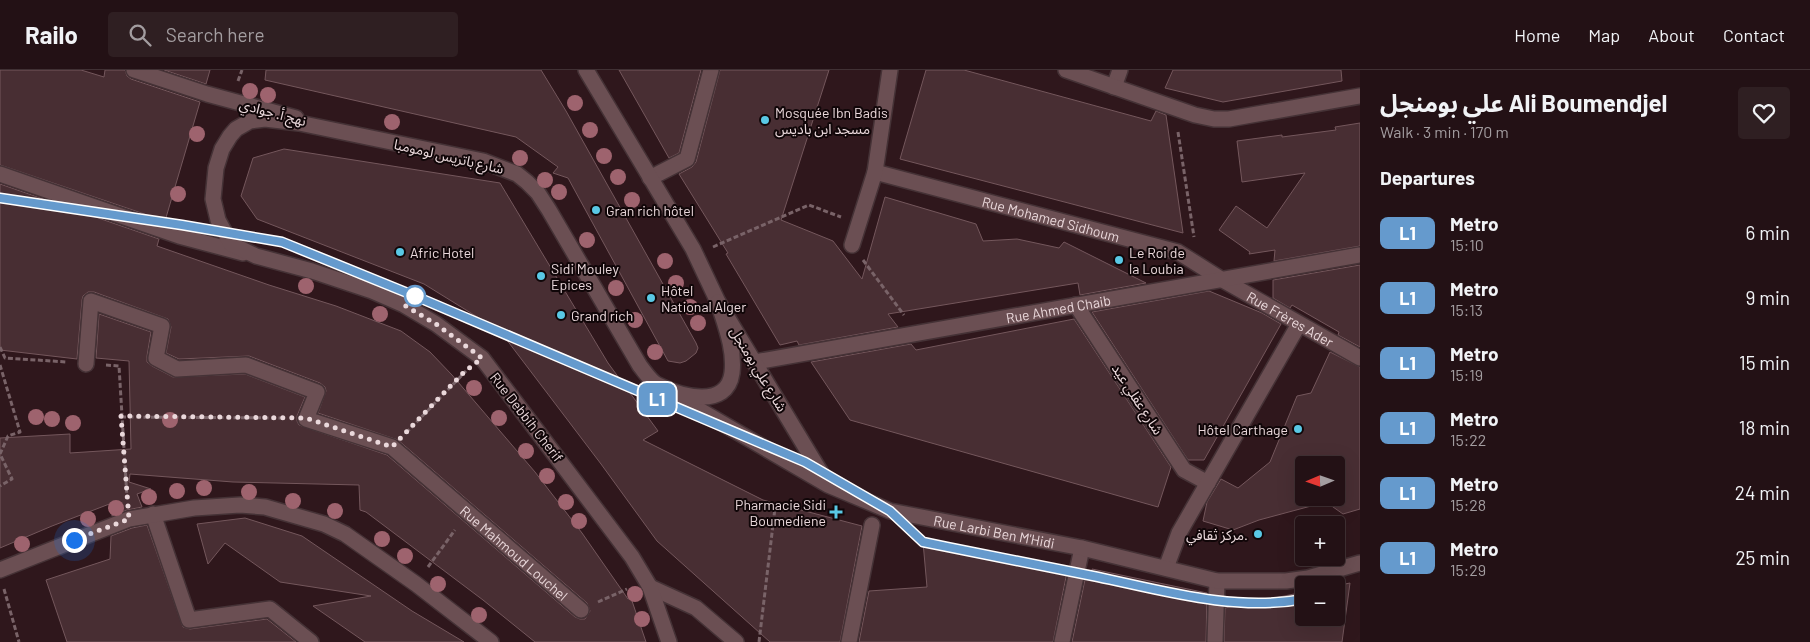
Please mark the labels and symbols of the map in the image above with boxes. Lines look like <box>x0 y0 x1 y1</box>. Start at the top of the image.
street label: نهج أ. جوادي <box>237 95 308 132</box>
place label: Mosquée Ibn Badis مسجد ابن باديس <box>775 104 888 138</box>
marker: Mosquée Ibn Badis مسجد ابن باديس <box>759 114 771 126</box>
street label: شارع باتريس لومومبا <box>392 135 506 180</box>
street label: Rue Mohamed Sidhoum <box>980 192 1122 245</box>
place label: Gran rich hôtel <box>606 202 694 219</box>
marker: Gran rich hôtel <box>590 204 602 216</box>
place label: Afric Hotel <box>410 244 474 261</box>
place label: Le Roi de la Loubia <box>1129 244 1185 277</box>
marker: Afric Hotel <box>394 246 406 258</box>
marker: Le Roi de la Loubia <box>1113 254 1125 266</box>
place label: Sidi Mouley Epices <box>551 260 619 293</box>
marker: Sidi Mouley Epices <box>535 270 547 282</box>
place label: Hôtel National Alger <box>661 282 746 315</box>
unlabelled marker <box>404 285 426 307</box>
street label: Rue Frères Ader <box>1244 287 1337 350</box>
street label: Rue Ahmed Chaib <box>1004 291 1112 326</box>
marker: Hôtel National Alger <box>645 292 657 304</box>
place label: Grand rich <box>571 307 633 324</box>
marker: Grand rich <box>555 309 567 321</box>
street label: شارع علي بومنجل <box>724 323 791 416</box>
street label: شارع عقلي عيد <box>1106 360 1167 439</box>
street label: Rue Debbih Cherif <box>487 369 567 465</box>
line badge: L1 <box>634 383 680 415</box>
place label: Hôtel Carthage <box>1197 421 1288 438</box>
marker: Hôtel Carthage <box>1292 423 1304 435</box>
north arrow <box>1295 456 1345 506</box>
place label: Pharmacie Sidi Boumediene <box>735 496 826 529</box>
street label: Rue Mahmoud Louchel <box>457 501 572 604</box>
marker: Pharmacie Sidi Boumediene <box>830 506 842 518</box>
street label: Rue Larbi Ben M'Hidi <box>932 511 1056 551</box>
place label: مركز ثقافي. <box>1186 526 1248 546</box>
your location <box>62 528 87 553</box>
marker: مركز ثقافي. <box>1252 528 1264 540</box>

